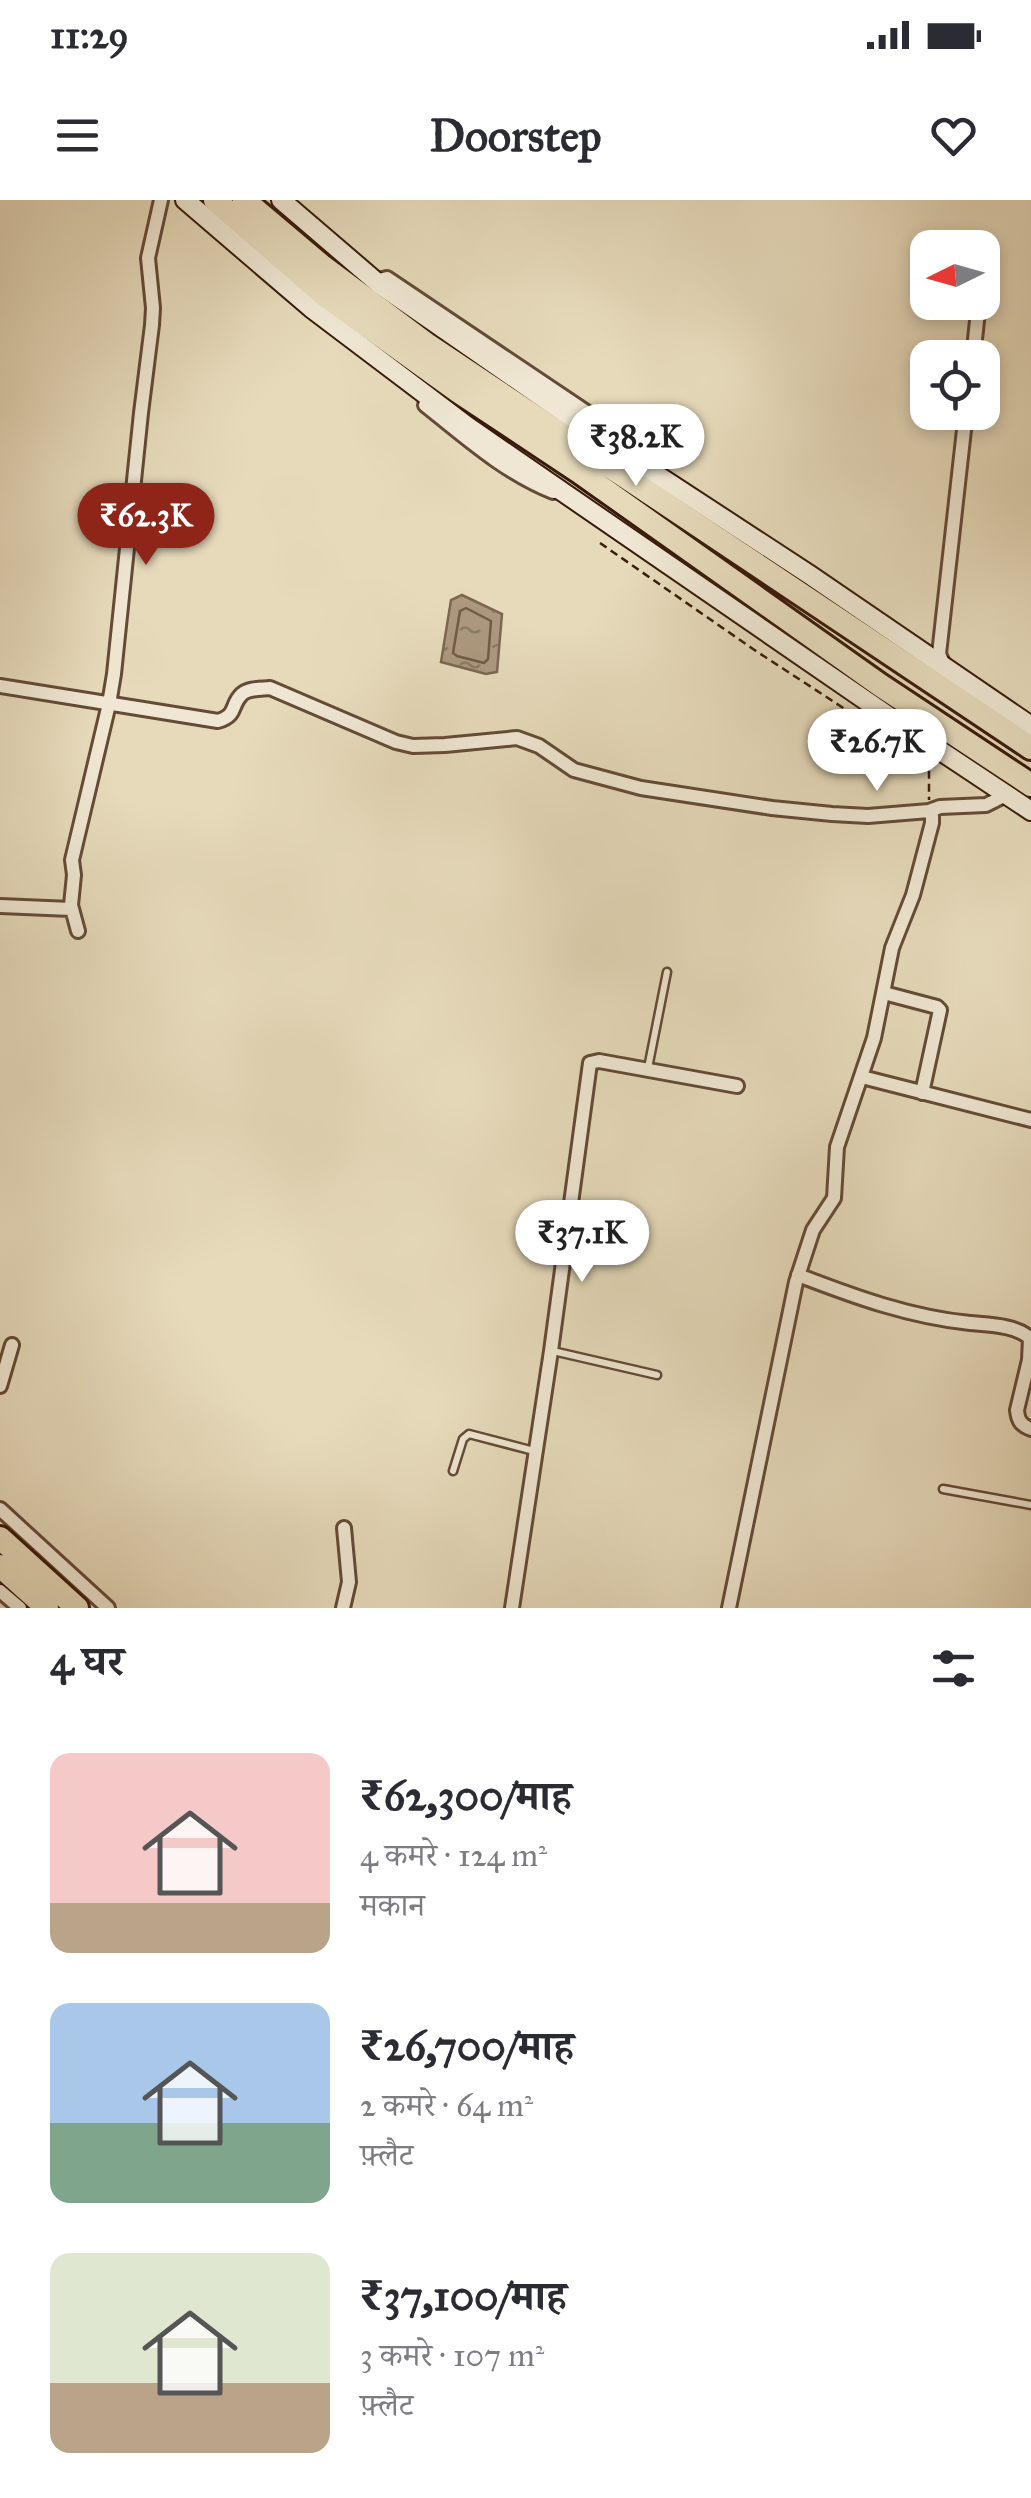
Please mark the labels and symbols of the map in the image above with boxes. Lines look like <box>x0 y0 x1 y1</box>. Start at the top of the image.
north arrow <box>910 230 1000 320</box>
pin: ₹38.2K <box>555 404 717 489</box>
pin: ₹62.3K <box>65 483 227 568</box>
pin: ₹26.7K <box>796 709 958 794</box>
pin: ₹37.1K <box>501 1200 663 1285</box>

